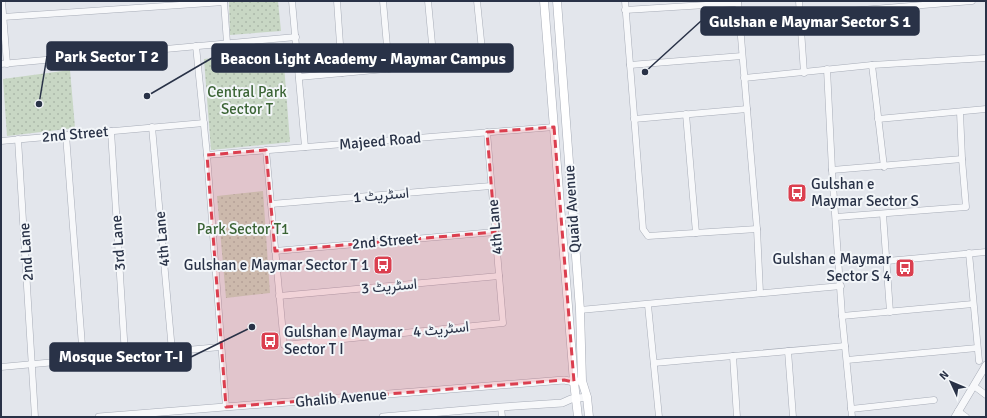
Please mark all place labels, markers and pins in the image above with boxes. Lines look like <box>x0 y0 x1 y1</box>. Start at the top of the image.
callout: Gulshan e Maymar Sector S 1 <box>701 7 919 35</box>
callout: Park Sector T 2 <box>47 42 167 70</box>
callout: Beacon Light Academy - Maymar Campus <box>212 44 513 72</box>
place label: Gulshan e Maymar Sector S <box>811 175 919 210</box>
bus stop icon: Gulshan e Maymar Sector S <box>786 182 808 204</box>
place label: Gulshan e Maymar Sector S 4 <box>773 250 891 285</box>
bus stop icon: Gulshan e Maymar Sector T 1 <box>372 254 394 276</box>
place label: Gulshan e Maymar Sector T 1 <box>184 256 369 274</box>
bus stop icon: Gulshan e Maymar Sector S 4 <box>894 257 916 279</box>
place label: Gulshan e Maymar Sector T I <box>284 323 403 358</box>
bus stop icon: Gulshan e Maymar Sector T I <box>259 330 281 352</box>
callout: Mosque Sector T-I <box>50 343 191 371</box>

